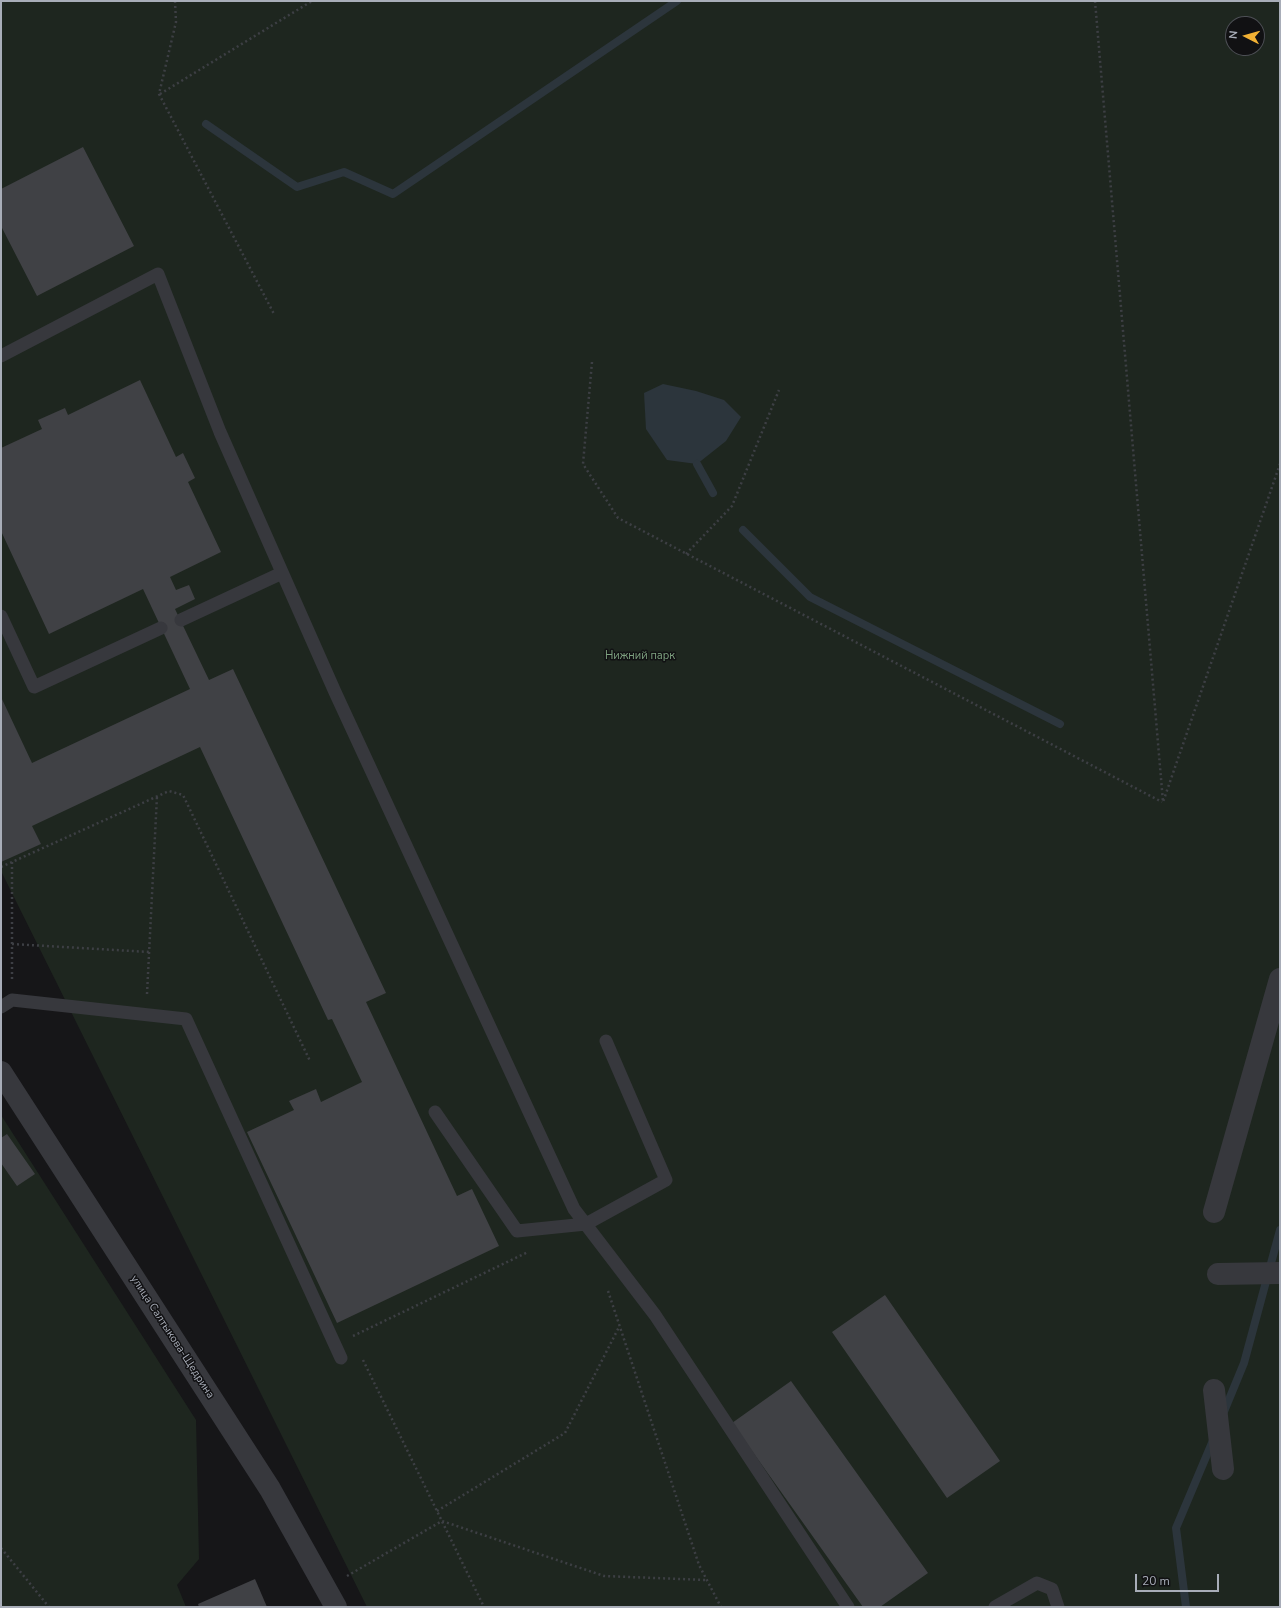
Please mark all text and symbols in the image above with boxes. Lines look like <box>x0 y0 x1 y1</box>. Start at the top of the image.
north arrow <box>1225 16 1265 56</box>
text: N <box>1226 30 1241 40</box>
park label: Нижний парк <box>605 649 675 663</box>
street label: улица Салтыкова-Щедрина <box>127 1273 217 1401</box>
scale bar <box>1137 1566 1221 1592</box>
text: 20 m <box>1142 1573 1170 1589</box>

